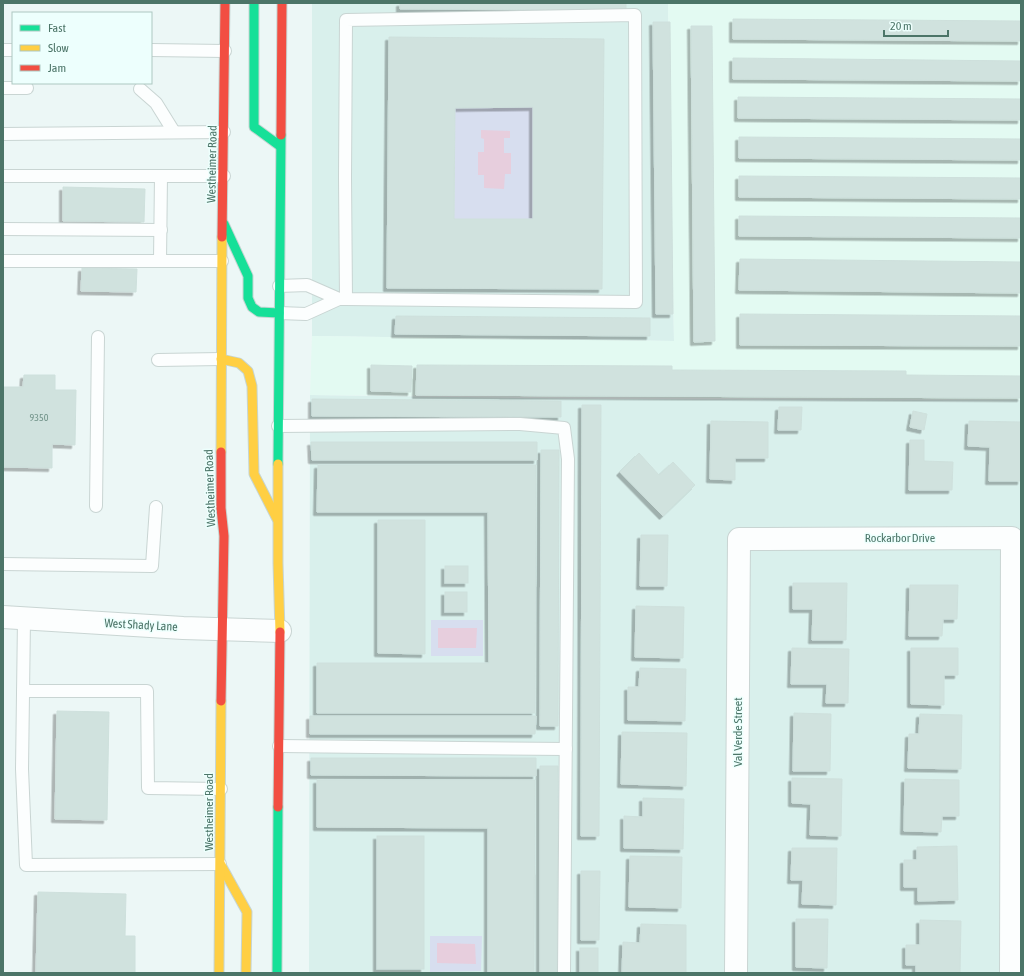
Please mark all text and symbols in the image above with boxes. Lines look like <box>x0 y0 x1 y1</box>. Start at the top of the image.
legend <box>12 12 152 84</box>
scale bar <box>884 12 948 38</box>
text: 20 m <box>890 19 912 33</box>
text: Fast <box>48 21 66 35</box>
text: Slow <box>48 41 69 55</box>
text: Jam <box>48 61 66 75</box>
street label: Westheimer Road <box>204 125 220 203</box>
house number: 9350 <box>30 412 49 423</box>
street label: Westheimer Road <box>202 449 218 527</box>
street label: Rockarbor Drive <box>865 531 935 545</box>
street label: West Shady Lane <box>104 616 178 634</box>
street label: Val Verde Street <box>731 697 745 767</box>
street label: Westheimer Road <box>202 773 216 851</box>

